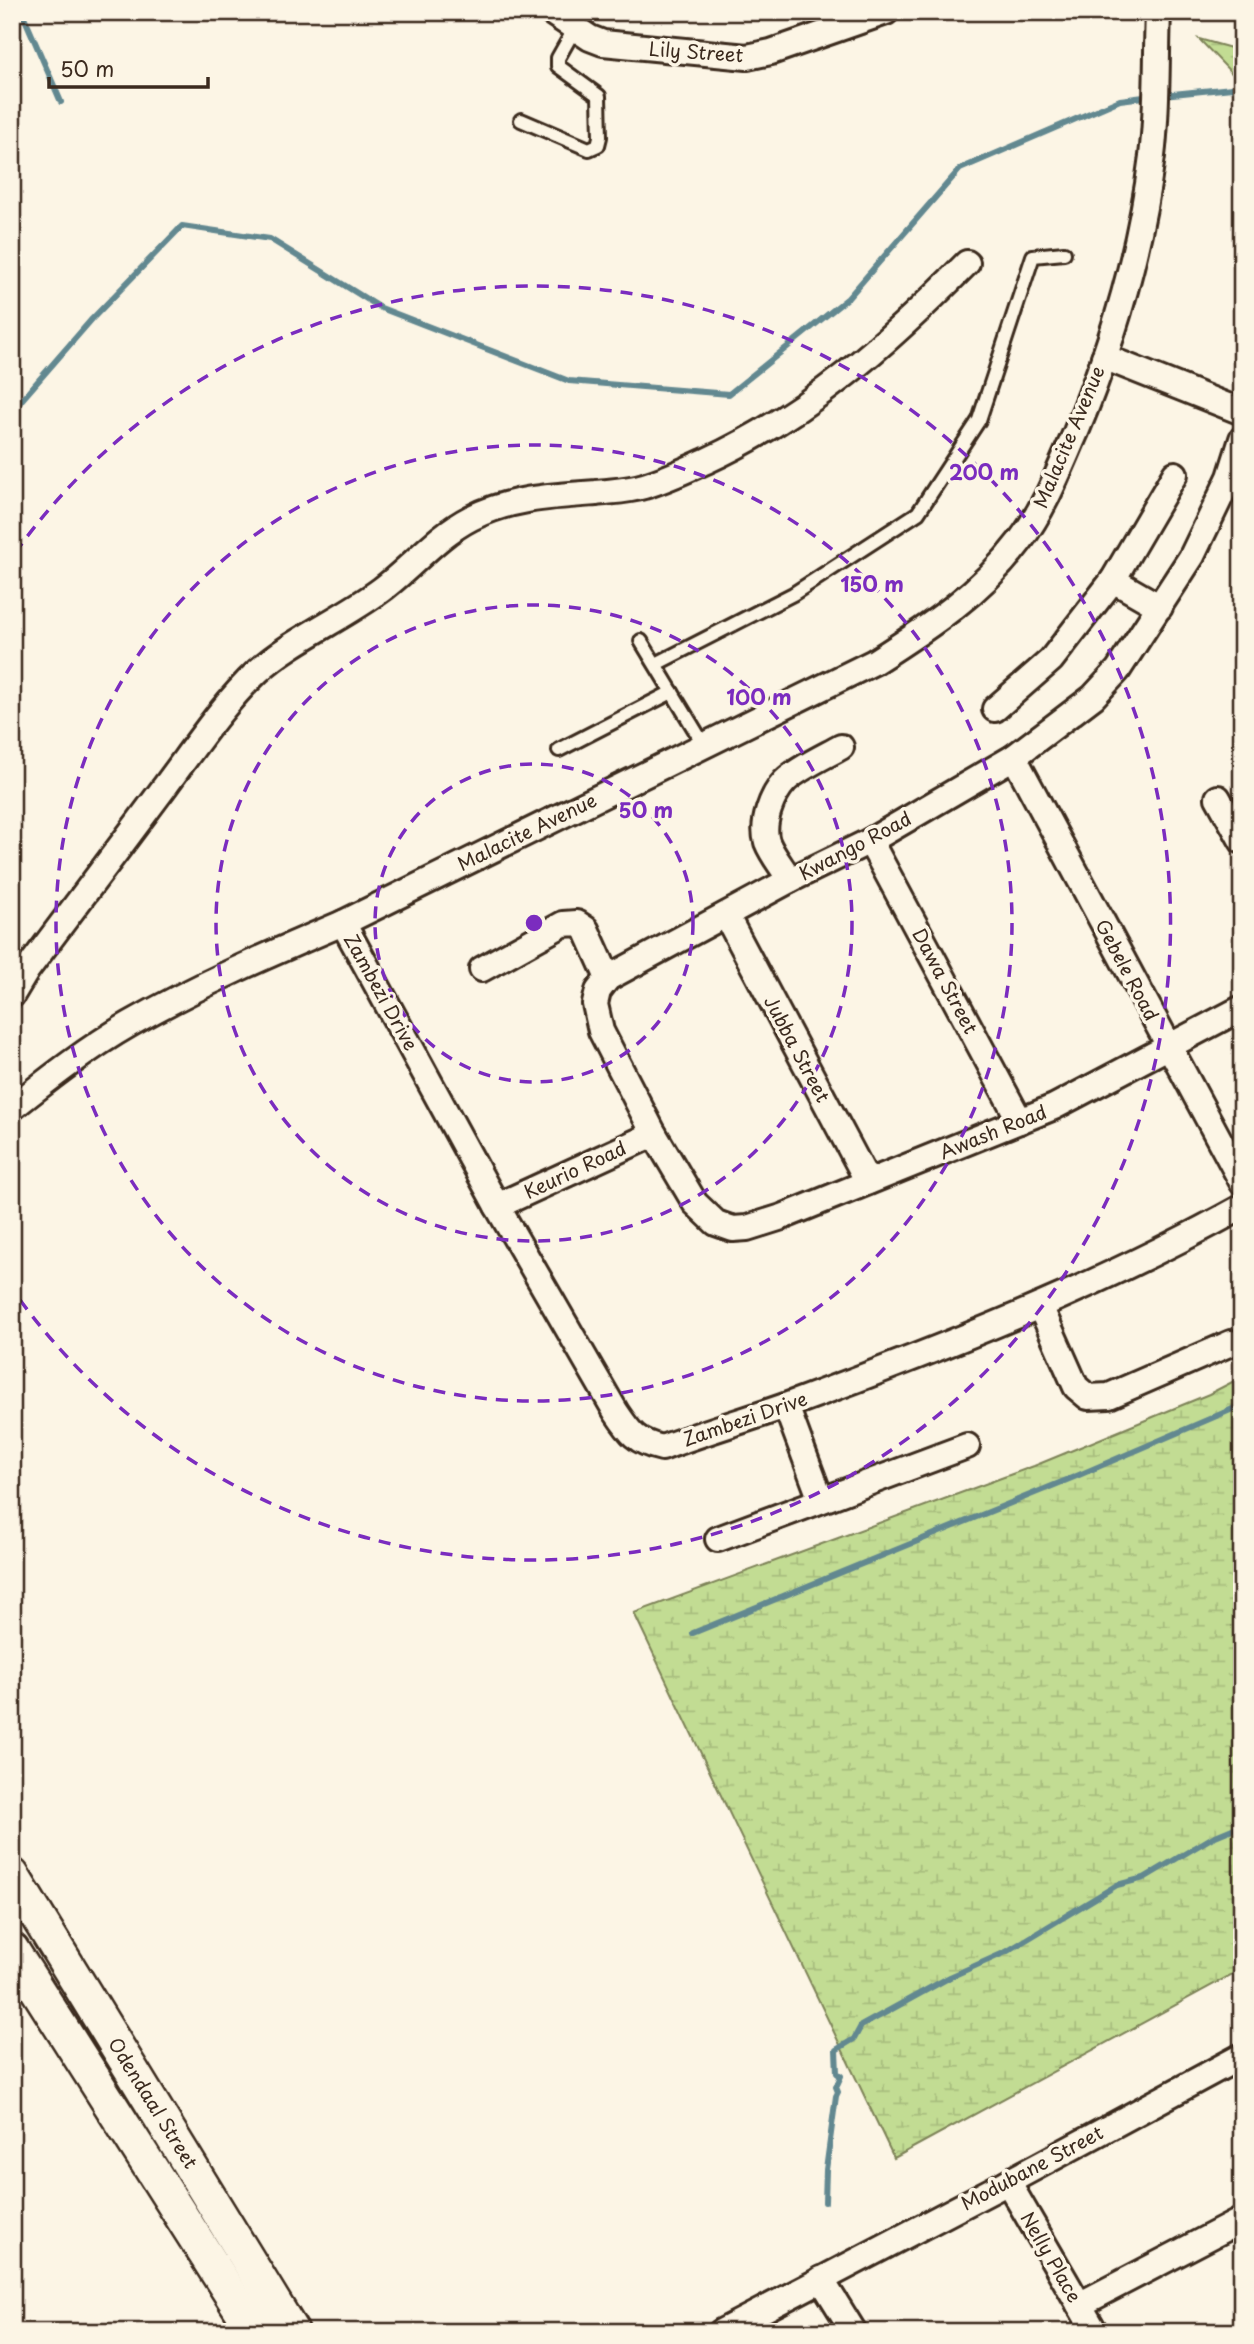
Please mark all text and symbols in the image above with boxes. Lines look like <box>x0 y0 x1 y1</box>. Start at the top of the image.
street label: Lily Street <box>648 34 745 68</box>
scale bar <box>49 46 208 90</box>
text: 50 m <box>60 52 114 84</box>
street label: Malacite Avenue <box>1025 361 1111 512</box>
text: 200 m <box>949 455 1019 487</box>
text: 150 m <box>840 567 904 599</box>
text: 100 m <box>726 680 792 712</box>
street label: Malacite Avenue <box>452 785 601 877</box>
text: 50 m <box>619 793 673 825</box>
street label: Kwango Road <box>793 804 916 887</box>
centre of rings <box>522 911 546 935</box>
street label: Gebele Road <box>1089 914 1166 1025</box>
street label: Dawa Street <box>906 923 986 1039</box>
street label: Zambezi Drive <box>338 928 426 1055</box>
street label: Jubba Street <box>758 990 838 1107</box>
street label: Awash Road <box>935 1097 1051 1165</box>
street label: Keurio Road <box>519 1133 630 1205</box>
street label: Zambezi Drive <box>679 1384 811 1452</box>
street label: Odendaal Street <box>102 2031 206 2174</box>
street label: Modubane Street <box>955 2118 1108 2216</box>
street label: Nelly Place <box>1015 2206 1089 2307</box>

